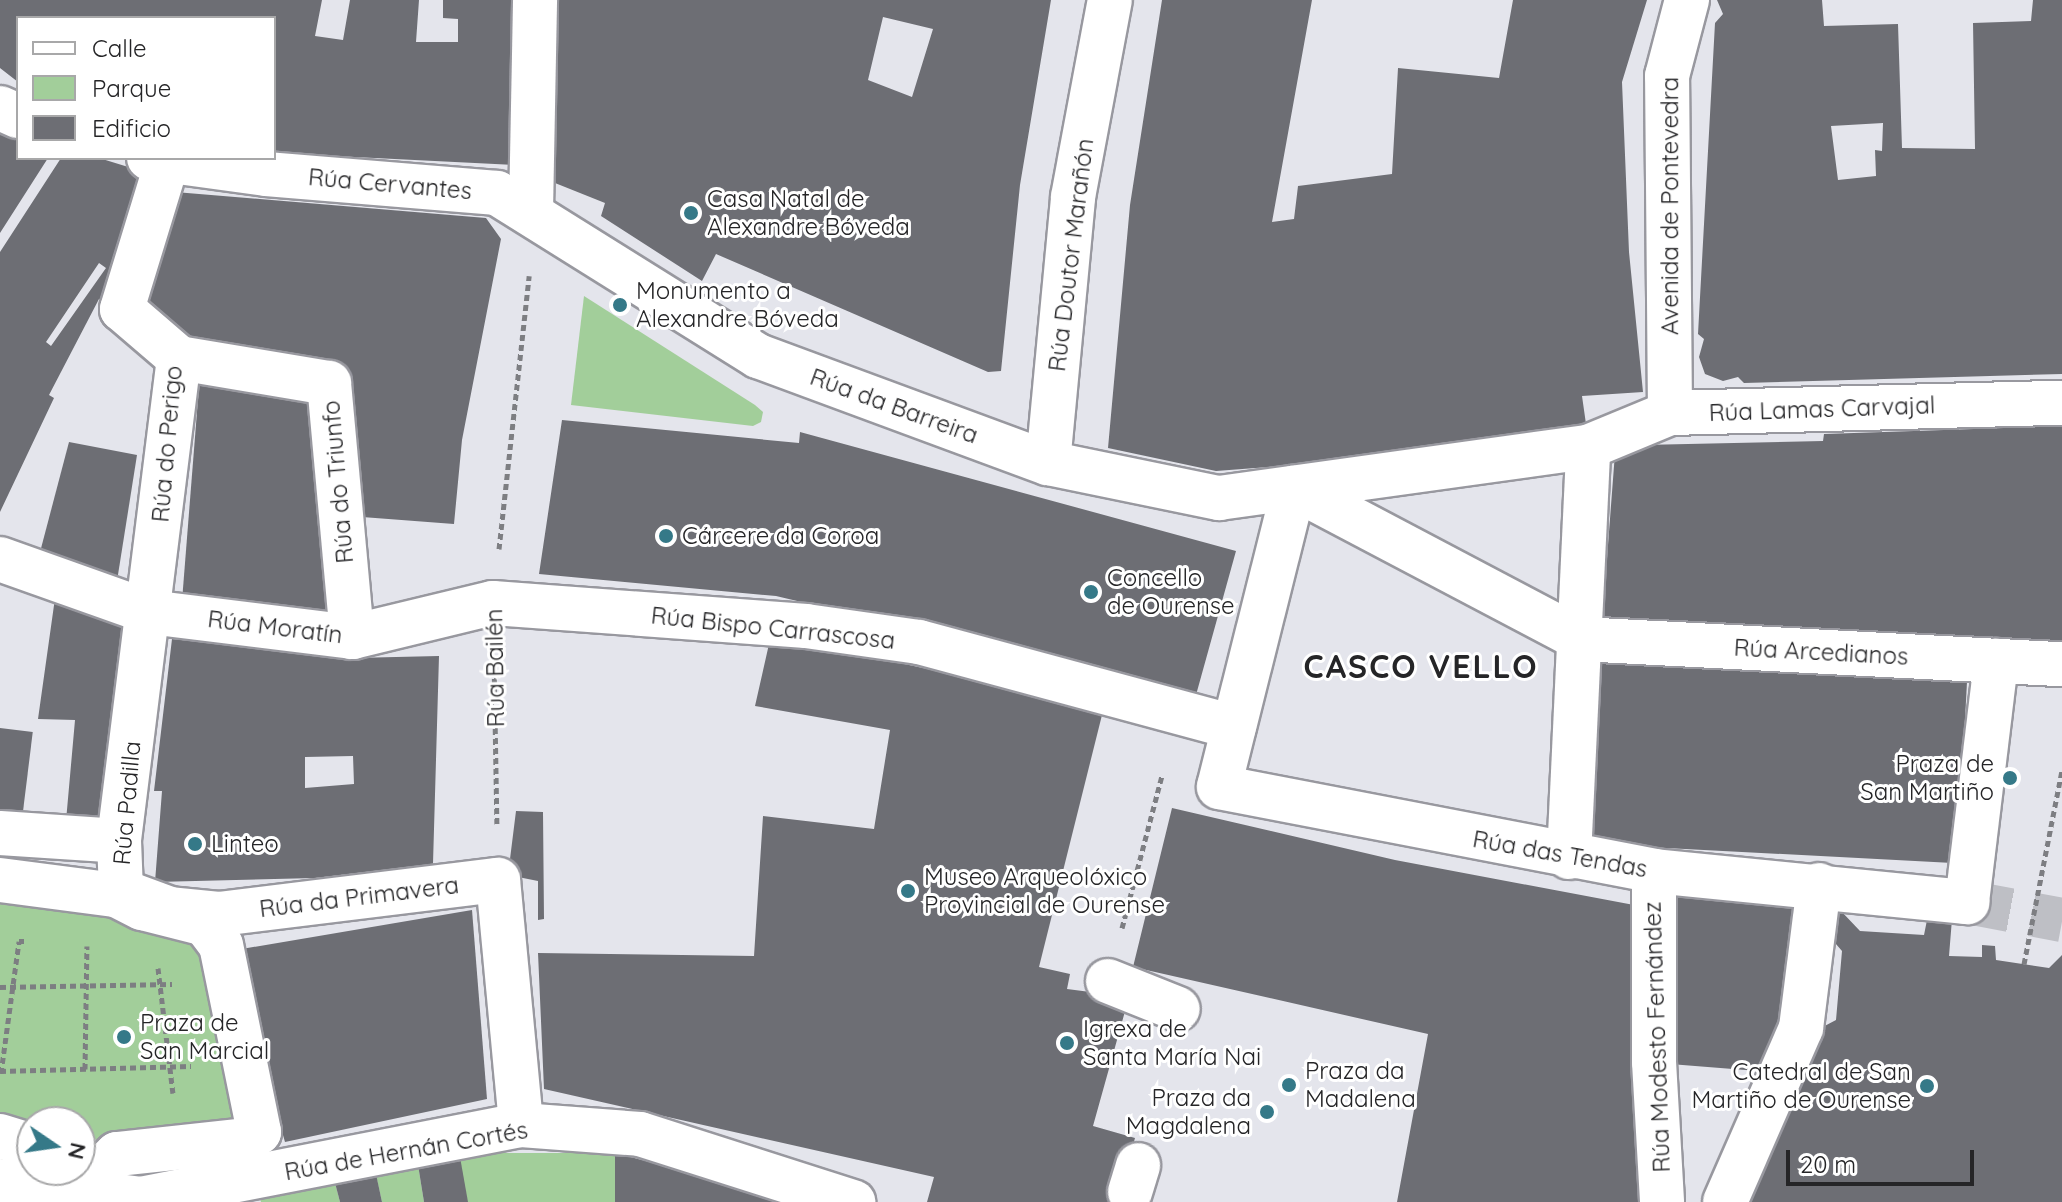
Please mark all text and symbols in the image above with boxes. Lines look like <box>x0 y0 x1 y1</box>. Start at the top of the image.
legend <box>16 16 276 160</box>
text: Calle <box>92 33 147 63</box>
text: Parque <box>92 73 171 103</box>
street label: Avenida de Pontevedra <box>1656 77 1684 335</box>
text: Edificio <box>92 113 171 143</box>
street label: Rúa Doutor Marañón <box>1042 137 1100 373</box>
street label: Rúa Cervantes <box>307 163 473 205</box>
place label: Casa Natal de Alexandre Bóveda <box>707 185 910 241</box>
marker: Casa Natal de Alexandre Bóveda <box>682 204 700 222</box>
place label: Monumento a Alexandre Bóveda <box>636 277 839 333</box>
marker: Monumento a Alexandre Bóveda <box>611 296 629 314</box>
street label: Rúa da Barreira <box>806 362 982 450</box>
street label: Rúa do Perigo <box>146 364 188 524</box>
street label: Rúa Lamas Carvajal <box>1708 391 1936 427</box>
street label: Rúa do Triunfo <box>317 399 359 565</box>
place label: Cárcere da Coroa <box>682 522 879 550</box>
marker: Cárcere da Coroa <box>657 527 675 545</box>
place label: Concello de Ourense <box>1107 564 1235 620</box>
marker: Concello de Ourense <box>1082 583 1100 601</box>
street label: Rúa Bispo Carrascosa <box>650 601 896 655</box>
street label: Rúa Moratín <box>206 604 344 650</box>
street label: Rúa Bailén <box>480 608 510 728</box>
street label: Rúa Arcedianos <box>1733 633 1909 671</box>
district label: CASCO VELLO <box>1304 647 1538 685</box>
street label: Rúa Padilla <box>107 740 147 866</box>
place label: Praza de San Martiño <box>1860 750 1994 806</box>
marker: Praza de San Martiño <box>2001 769 2019 787</box>
street label: Rúa das Tendas <box>1470 824 1650 884</box>
place label: Linteo <box>211 830 279 858</box>
marker: Linteo <box>186 835 204 853</box>
place label: Museo Arqueolóxico Provincial de Ourense <box>924 863 1165 919</box>
street label: Rúa da Primavera <box>258 870 460 924</box>
marker: Museo Arqueolóxico Provincial de Ourense <box>899 882 917 900</box>
street label: Rúa Modesto Fernández <box>1638 901 1676 1173</box>
place label: Praza de San Marcial <box>140 1009 269 1065</box>
place label: Igrexa de Santa María Nai <box>1083 1015 1261 1071</box>
marker: Praza de San Marcial <box>115 1028 133 1046</box>
marker: Igrexa de Santa María Nai <box>1058 1034 1076 1052</box>
place label: Praza da Madalena <box>1305 1057 1416 1113</box>
place label: Catedral de San Martiño de Ourense <box>1692 1058 1911 1114</box>
marker: Praza da Madalena <box>1280 1076 1298 1094</box>
marker: Catedral de San Martiño de Ourense <box>1918 1077 1936 1095</box>
place label: Praza da Magdalena <box>1126 1084 1251 1140</box>
marker: Praza da Magdalena <box>1258 1103 1276 1121</box>
north arrow <box>16 1106 96 1186</box>
street label: Rúa de Hernán Cortés <box>282 1115 530 1187</box>
scale bar <box>1790 1134 1978 1184</box>
text: N <box>62 1140 93 1162</box>
text: 20 m <box>1800 1149 1856 1179</box>

